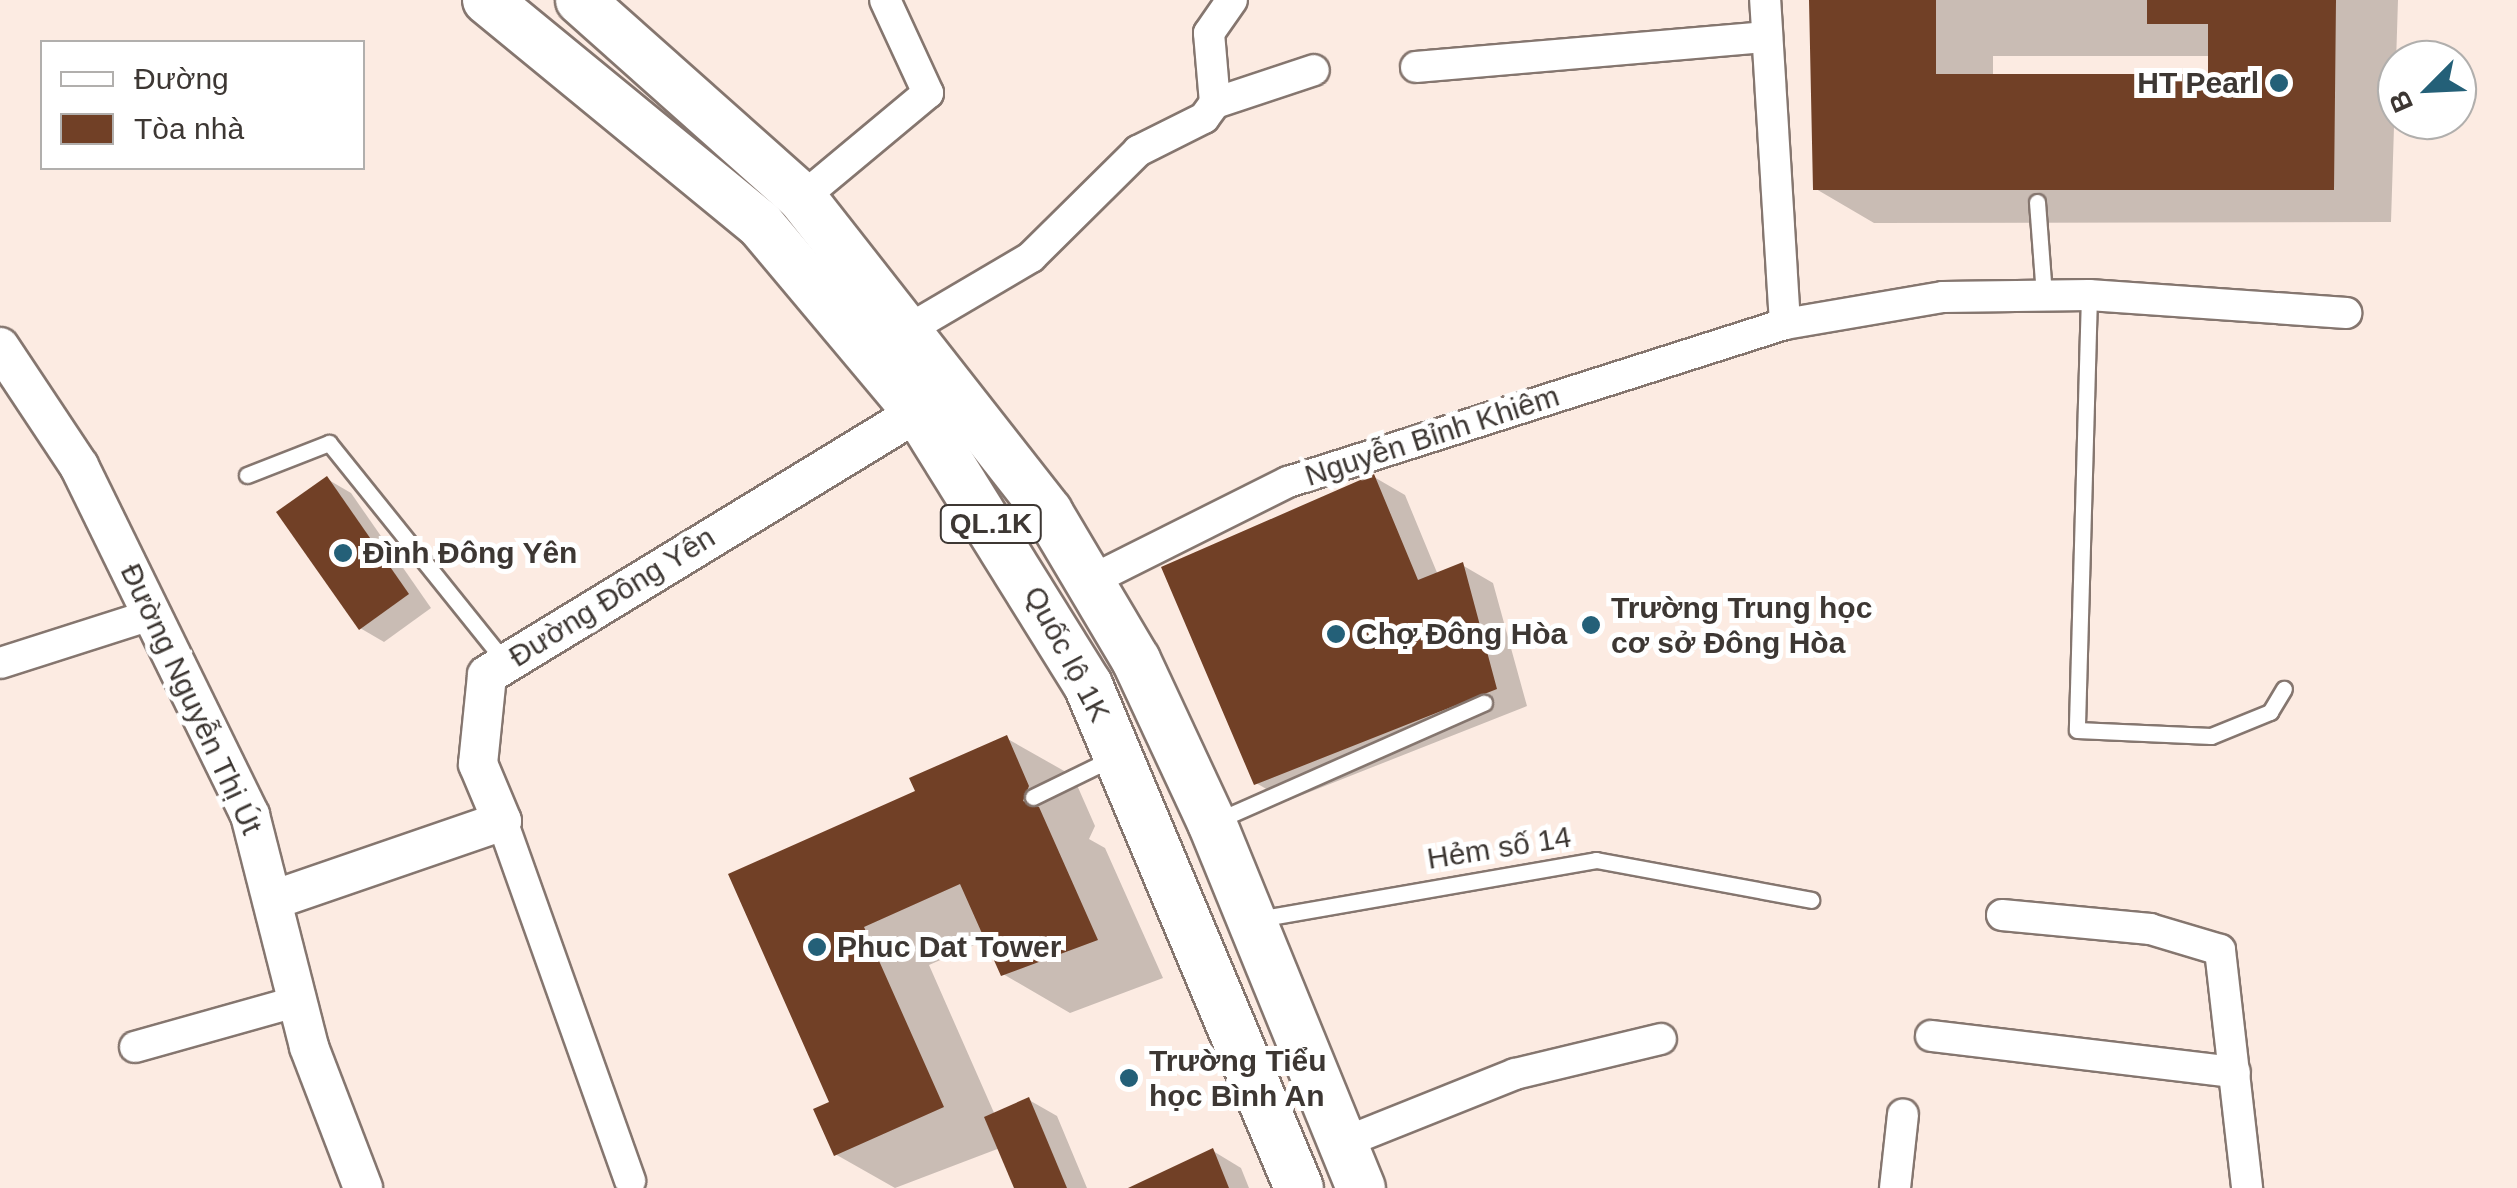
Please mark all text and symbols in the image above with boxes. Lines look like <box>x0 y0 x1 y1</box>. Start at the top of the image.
legend <box>40 40 365 170</box>
north arrow <box>2377 40 2477 140</box>
text: Đường <box>134 62 229 95</box>
place label: HT Pearl <box>2137 65 2259 101</box>
marker: HT Pearl <box>2268 72 2290 94</box>
text: B <box>2383 86 2419 117</box>
text: Tòa nhà <box>134 112 244 145</box>
street label: Nguyễn Bỉnh Khiêm <box>1300 378 1564 494</box>
road number: QL.1K <box>938 501 1044 547</box>
street label: Đường Đông Yên <box>502 519 722 675</box>
place label: Đình Đông Yên <box>363 535 578 571</box>
marker: Đình Đông Yên <box>332 542 354 564</box>
street label: Đường Nguyễn Thị Út <box>112 558 270 840</box>
street label: Quốc lộ 1K <box>1016 580 1118 728</box>
place label: Trường Trung học cơ sở Đông Hòa <box>1611 590 1872 660</box>
marker: Trường Trung học cơ sở Đông Hòa <box>1580 614 1602 636</box>
place label: Chợ Đông Hòa <box>1356 616 1567 652</box>
marker: Chợ Đông Hòa <box>1325 623 1347 645</box>
street label: Hẻm số 14 <box>1425 819 1573 877</box>
place label: Phuc Dat Tower <box>837 929 1061 965</box>
marker: Phuc Dat Tower <box>806 936 828 958</box>
place label: Trường Tiểu học Bình An <box>1149 1043 1327 1114</box>
marker: Trường Tiểu học Bình An <box>1118 1067 1140 1089</box>

